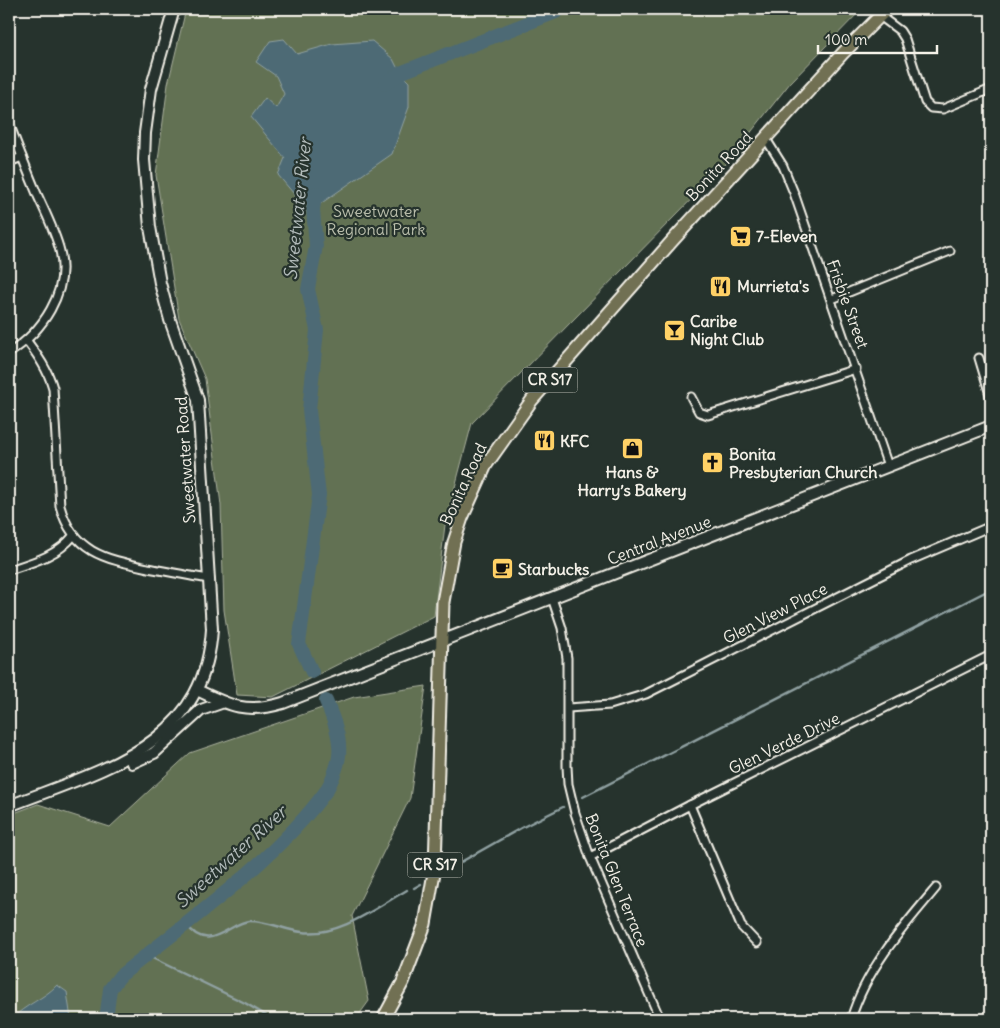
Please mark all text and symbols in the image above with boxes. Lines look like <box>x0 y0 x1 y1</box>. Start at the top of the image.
scale bar <box>818 22 936 54</box>
text: 100 m <box>825 30 867 49</box>
street label: Bonita Road <box>682 127 756 205</box>
water label: Sweetwater River <box>279 134 317 281</box>
park label: Sweetwater Regional Park <box>327 201 425 239</box>
supermarket icon: 7-Eleven <box>728 224 752 248</box>
place label: 7-Eleven <box>756 226 817 246</box>
street label: Frisbie Street <box>823 257 874 352</box>
restaurant icon: Murrieta's <box>709 274 733 298</box>
place label: Murrieta's <box>737 276 809 296</box>
place label: Caribe Night Club <box>690 311 764 350</box>
bar icon: Caribe Night Club <box>662 318 686 342</box>
road number: CR S17 <box>522 368 578 392</box>
street label: Sweetwater Road <box>171 396 199 524</box>
restaurant icon: KFC <box>532 429 556 453</box>
place label: KFC <box>560 431 590 451</box>
shop icon: Hans & Harry’s Bakery <box>620 436 644 460</box>
street label: Bonita Road <box>435 440 491 528</box>
place label: Bonita Presbyterian Church <box>729 444 877 483</box>
church icon: Bonita Presbyterian Church <box>701 451 725 475</box>
place label: Hans & Harry’s Bakery <box>577 462 687 501</box>
street label: Central Avenue <box>604 511 714 569</box>
cafe icon: Starbucks <box>490 557 514 581</box>
place label: Starbucks <box>518 559 589 579</box>
street label: Glen View Place <box>720 578 830 648</box>
street label: Glen Verde Drive <box>725 708 843 778</box>
water label: Sweetwater River <box>170 799 293 913</box>
street label: Bonita Glen Terrace <box>581 811 653 949</box>
road number: CR S17 <box>408 852 462 878</box>

